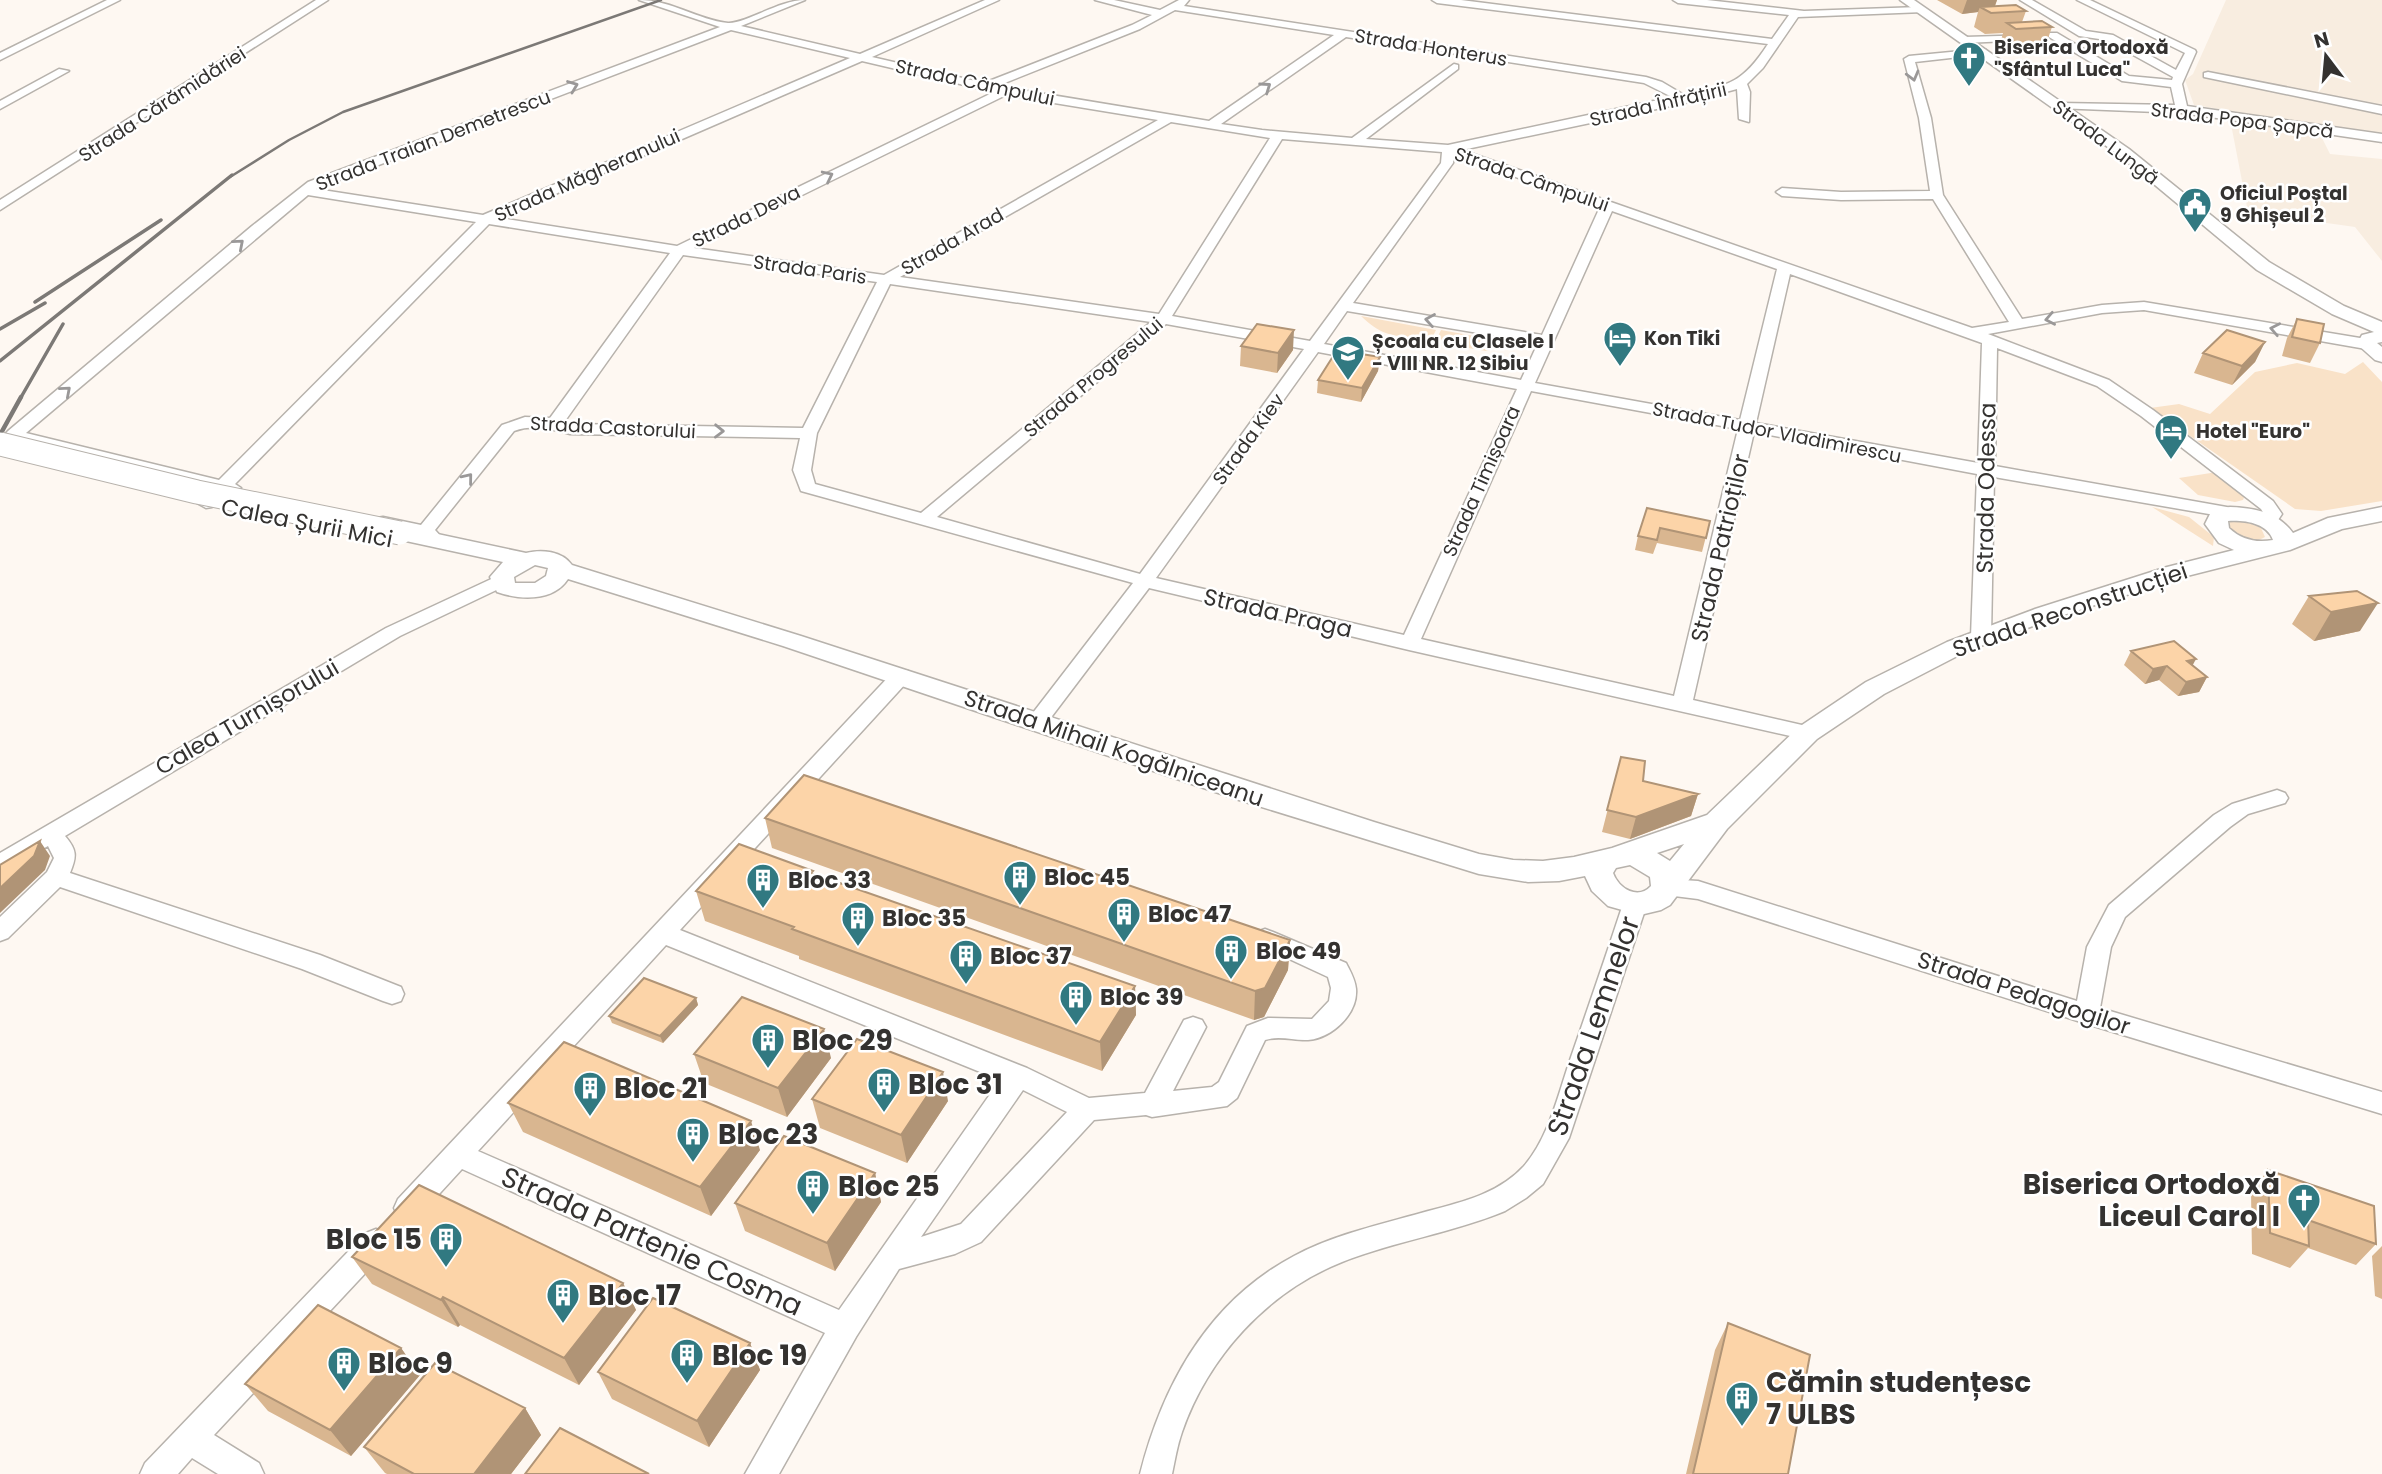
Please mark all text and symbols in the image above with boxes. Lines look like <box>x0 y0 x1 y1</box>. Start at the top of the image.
north arrow <box>2291 21 2361 91</box>
street label: Strada Honterus <box>1353 22 1509 73</box>
text: N <box>2311 25 2332 55</box>
place label: Biserica Ortodoxă "Sfântul Luca" <box>1994 34 2169 83</box>
church icon: Biserica Ortodoxă "Sfântul Luca" <box>1950 39 1988 88</box>
street label: Strada Cărămidăriei <box>73 40 251 169</box>
street label: Strada Câmpului <box>893 52 1057 113</box>
one-way arrow <box>1905 70 1920 82</box>
street label: Strada Înfrățirii <box>1587 76 1729 133</box>
one-way arrow <box>566 80 578 94</box>
street label: Strada Traian Demetrescu <box>312 83 555 198</box>
one-way arrow <box>1258 83 1271 95</box>
street label: Strada Lungă <box>2047 93 2165 191</box>
street label: Strada Popa Șapcă <box>2149 96 2335 145</box>
street label: Strada Măgheranului <box>490 122 684 229</box>
street label: Strada Câmpului <box>1451 140 1613 219</box>
one-way arrow <box>821 170 833 184</box>
street label: Strada Deva <box>688 179 805 254</box>
place label: Oficiul Poștal 9 Ghișeul 2 <box>2220 180 2348 229</box>
public building icon: Oficiul Poștal 9 Ghișeul 2 <box>2176 185 2214 234</box>
street label: Strada Arad <box>896 201 1009 282</box>
one-way arrow <box>231 240 244 252</box>
street label: Strada Paris <box>751 248 868 291</box>
one-way arrow <box>2044 310 2056 325</box>
street label: Strada Progresului <box>1018 311 1169 444</box>
one-way arrow <box>1424 313 1436 328</box>
hotel icon: Kon Tiki <box>1601 319 1639 368</box>
one-way arrow <box>2269 322 2280 337</box>
place label: Kon Tiki <box>1644 325 1720 352</box>
place label: Școala cu Clasele I - VIII NR. 12 Sibiu <box>1372 328 1554 377</box>
school or university icon: Școala cu Clasele I - VIII NR. 12 Sibiu <box>1329 333 1367 382</box>
one-way arrow <box>58 387 71 399</box>
street label: Strada Kiev <box>1206 388 1291 491</box>
street label: Strada Tudor Vladimirescu <box>1650 395 1904 470</box>
street label: Strada Timișoara <box>1436 401 1527 561</box>
street label: Strada Odessa <box>1969 402 2003 574</box>
street label: Strada Castorului <box>529 410 697 445</box>
hotel icon: Hotel "Euro" <box>2152 412 2190 461</box>
place label: Hotel "Euro" <box>2196 418 2310 445</box>
one-way arrow <box>715 423 725 439</box>
street label: Strada Patrioților <box>1683 451 1757 645</box>
one-way arrow <box>460 474 472 487</box>
street label: Calea Șurii Mici <box>218 491 396 555</box>
street label: Strada Reconstrucției <box>1948 555 2192 665</box>
street label: Strada Praga <box>1200 580 1356 646</box>
street label: Calea Turnișorului <box>149 651 345 783</box>
street label: Strada Mihail Kogălniceanu <box>960 682 1268 814</box>
building icon: Bloc 45 <box>1001 858 1039 907</box>
building icon: Bloc 33 <box>744 861 782 910</box>
place label: Bloc 45 <box>1044 861 1130 893</box>
place label: Bloc 33 <box>788 864 871 896</box>
building icon: Bloc 47 <box>1105 895 1143 944</box>
place label: Bloc 47 <box>1148 898 1231 930</box>
building icon: Bloc 35 <box>839 899 877 948</box>
place label: Bloc 35 <box>882 902 966 934</box>
street label: Strada Lemnelor <box>1538 911 1649 1141</box>
building icon: Bloc 49 <box>1212 932 1250 981</box>
place label: Bloc 49 <box>1256 935 1341 967</box>
building icon: Bloc 37 <box>947 937 985 986</box>
place label: Bloc 37 <box>990 940 1072 972</box>
street label: Strada Pedagogilor <box>1913 943 2135 1043</box>
building icon: Bloc 39 <box>1057 978 1095 1027</box>
place label: Bloc 39 <box>1100 981 1183 1013</box>
building icon: Bloc 29 <box>749 1021 787 1070</box>
place label: Bloc 29 <box>792 1021 893 1060</box>
building icon: Bloc 31 <box>865 1065 903 1114</box>
place label: Bloc 31 <box>908 1065 1003 1104</box>
building icon: Bloc 21 <box>571 1069 609 1118</box>
place label: Bloc 21 <box>614 1069 708 1108</box>
building icon: Bloc 23 <box>674 1115 712 1164</box>
place label: Bloc 23 <box>718 1115 818 1154</box>
street label: Strada Partenie Cosma <box>495 1157 809 1326</box>
place label: Biserica Ortodoxă Liceul Carol I <box>2023 1165 2280 1236</box>
building icon: Bloc 25 <box>794 1167 832 1216</box>
place label: Bloc 25 <box>838 1167 940 1206</box>
church icon: Biserica Ortodoxă Liceul Carol I <box>2285 1181 2323 1230</box>
place label: Bloc 15 <box>326 1220 422 1259</box>
building icon: Bloc 15 <box>427 1220 465 1269</box>
building icon: Bloc 17 <box>544 1276 582 1325</box>
place label: Bloc 17 <box>588 1276 681 1315</box>
building icon: Bloc 19 <box>668 1336 706 1385</box>
place label: Bloc 19 <box>712 1336 807 1375</box>
building icon: Bloc 9 <box>325 1344 363 1393</box>
place label: Bloc 9 <box>368 1344 453 1383</box>
place label: Cămin studențesc 7 ULBS <box>1766 1363 2031 1434</box>
building icon: Cămin studențesc 7 ULBS <box>1723 1379 1761 1428</box>

